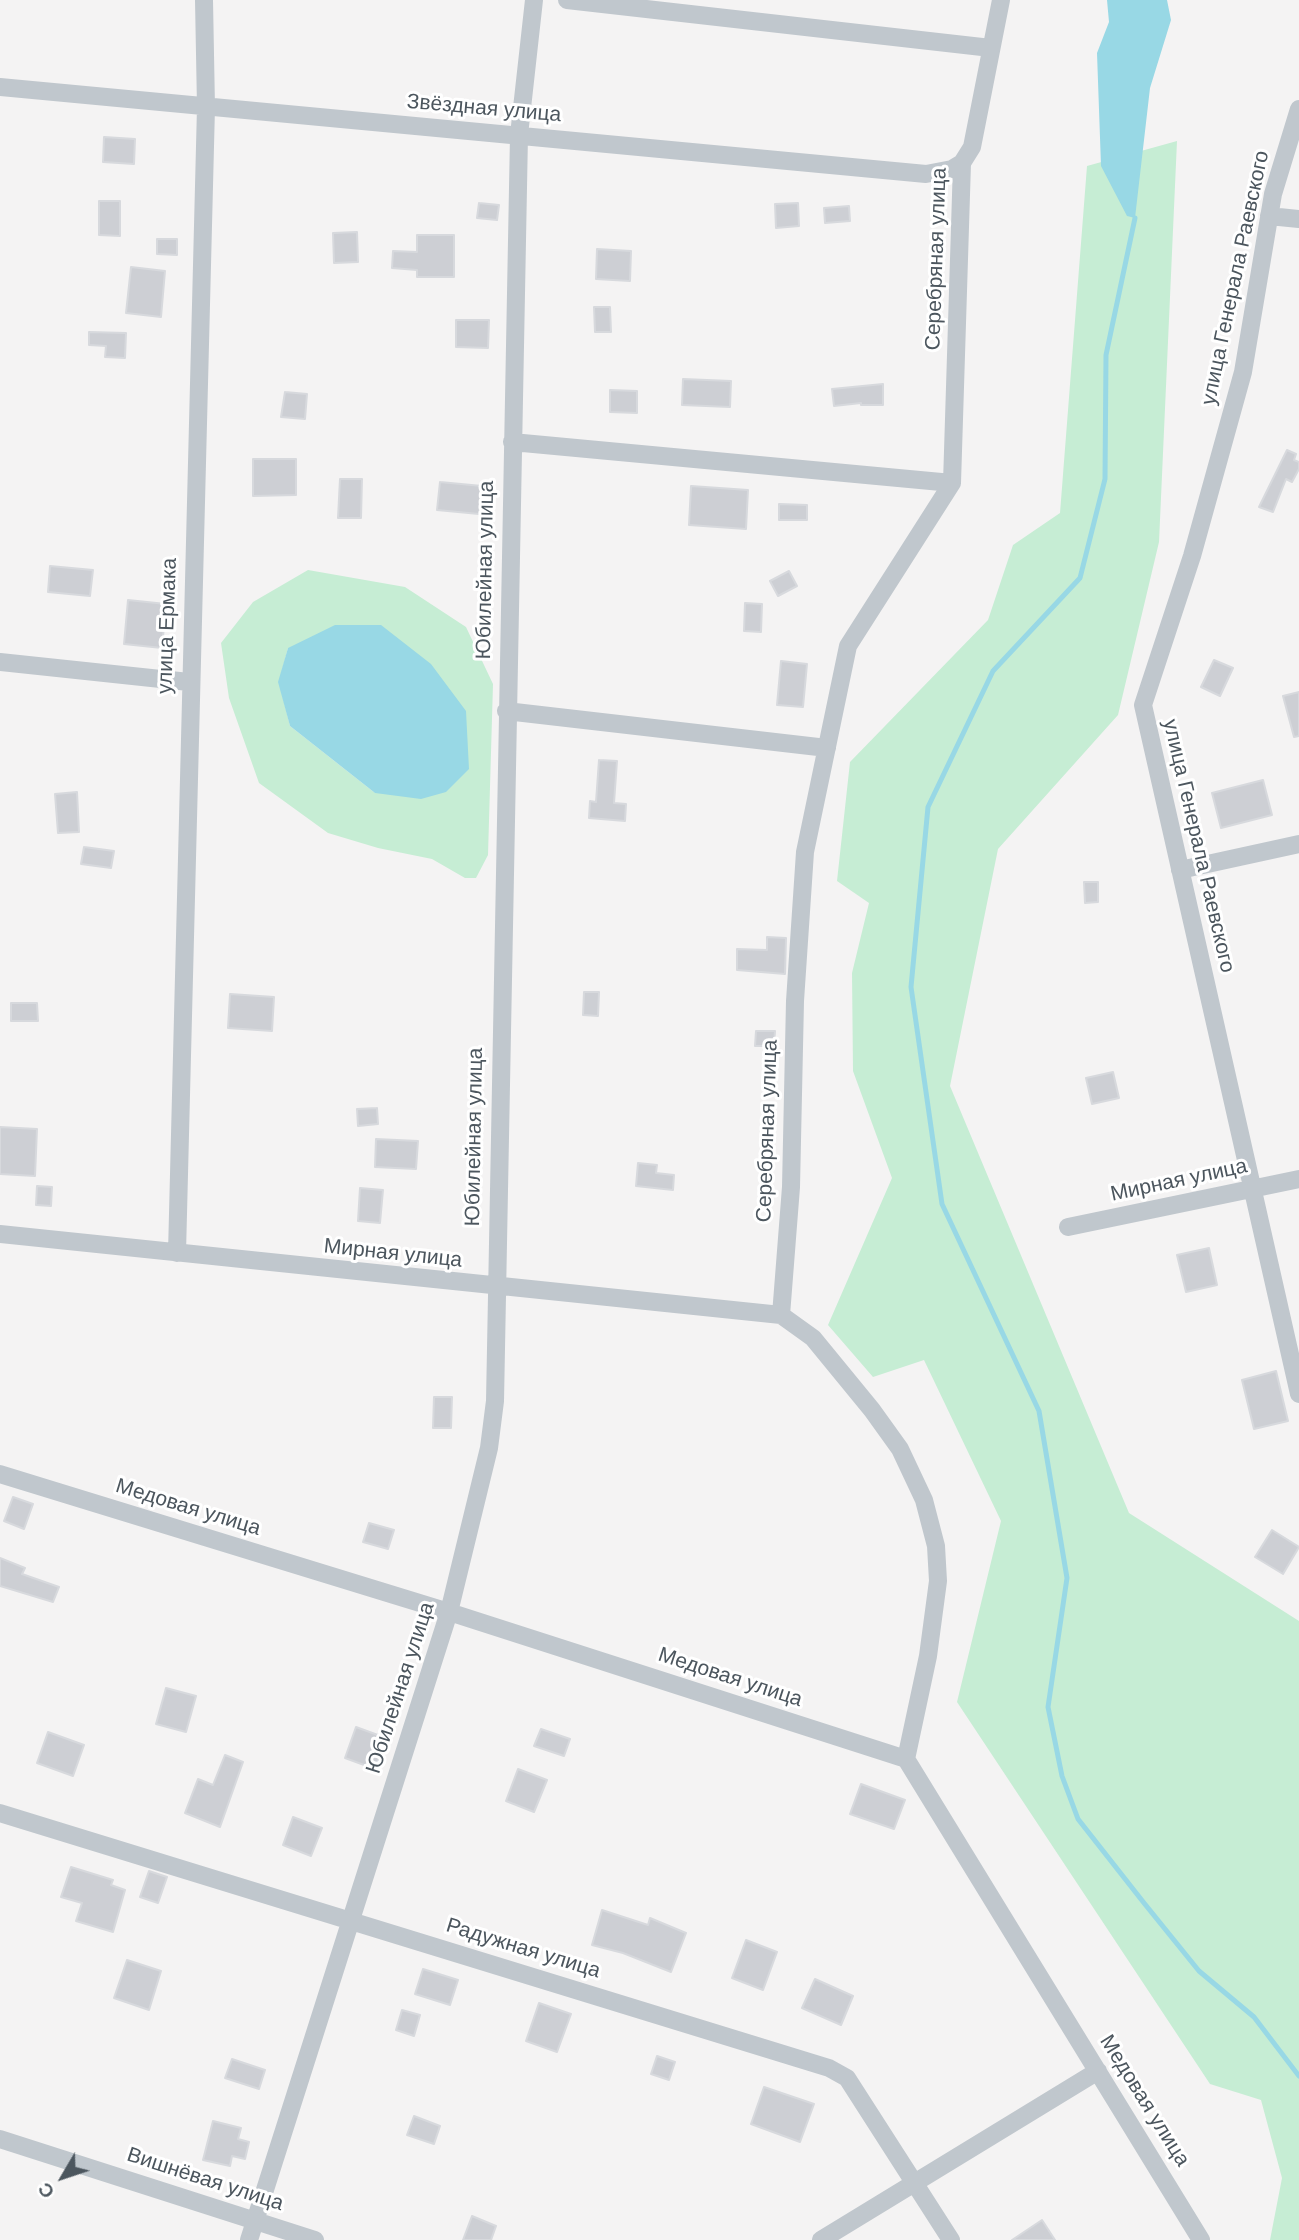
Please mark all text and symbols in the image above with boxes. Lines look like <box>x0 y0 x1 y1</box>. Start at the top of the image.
street label: Звёздная улица <box>406 90 562 128</box>
street label: улица Генерала Раевского <box>1197 149 1275 407</box>
street label: Серебряная улица <box>921 167 953 351</box>
street label: Юбилейная улица <box>472 480 500 660</box>
street label: улица Ермака <box>153 557 183 695</box>
street label: улица Генерала Раевского <box>1157 717 1239 975</box>
street label: Серебряная улица <box>752 1039 784 1223</box>
street label: Юбилейная улица <box>461 1047 489 1227</box>
street label: Мирная улица <box>1108 1154 1250 1208</box>
street label: Мирная улица <box>323 1234 463 1274</box>
street label: Медовая улица <box>113 1474 263 1542</box>
street label: Юбилейная улица <box>361 1599 441 1777</box>
street label: Медовая улица <box>655 1643 805 1713</box>
street label: Радужная улица <box>443 1914 603 1984</box>
street label: Медовая улица <box>1094 2031 1194 2171</box>
north arrow <box>28 2142 98 2212</box>
street label: Вишнёвая улица <box>124 2143 286 2217</box>
text: С <box>32 2177 60 2204</box>

